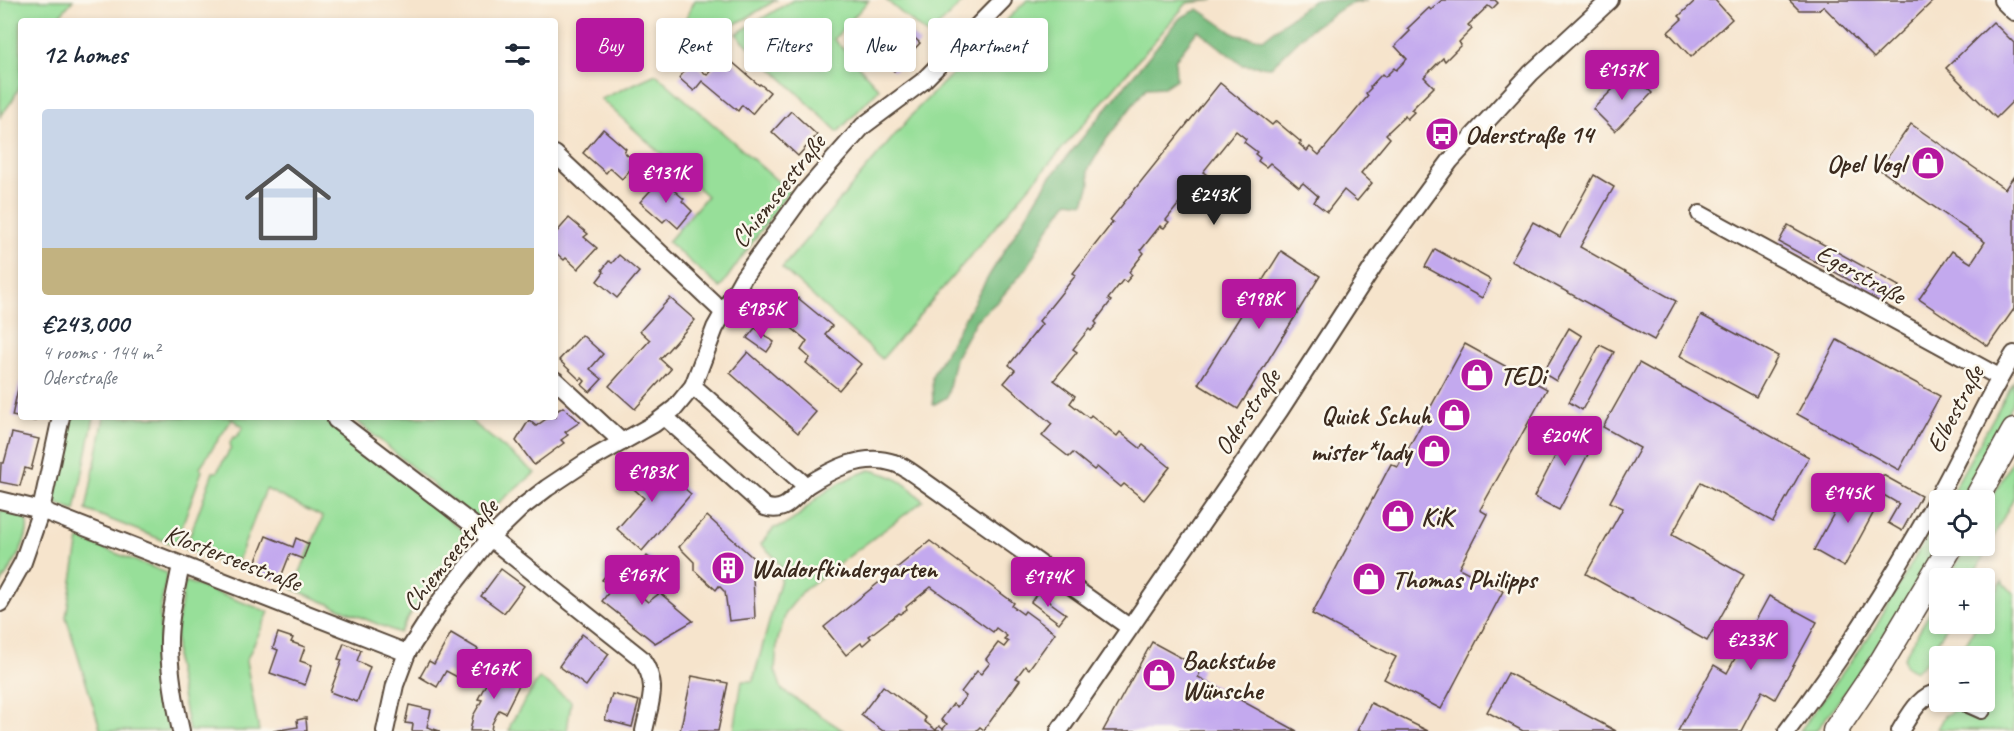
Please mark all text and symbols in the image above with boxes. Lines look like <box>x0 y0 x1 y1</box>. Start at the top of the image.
chip: Buy <box>576 18 644 72</box>
chip: Rent <box>656 18 732 72</box>
chip: Filters <box>744 18 832 72</box>
chip: New <box>844 18 916 72</box>
chip: Apartment <box>928 18 1048 72</box>
text: 12 homes <box>42 38 127 71</box>
icon: filters <box>501 38 534 71</box>
pin: €157K <box>1580 50 1664 101</box>
text: €157K <box>1599 57 1645 82</box>
bus stop icon: Oderstraße 14 <box>1424 116 1460 152</box>
place label: Oderstraße 14 <box>1465 118 1596 151</box>
street label: Chiemseestraße <box>723 125 834 255</box>
shop icon: Opel Vogl <box>1910 145 1946 181</box>
place label: Opel Vogl <box>1827 147 1910 180</box>
icon: home <box>234 148 342 256</box>
pin: €131K <box>624 153 708 204</box>
text: €131K <box>643 160 689 185</box>
pin: €243K <box>1172 175 1256 226</box>
text: €243K <box>1191 182 1237 207</box>
street label: Egerstraße <box>1811 236 1914 313</box>
pin: €198K <box>1217 279 1301 330</box>
text: €198K <box>1236 286 1282 311</box>
pin: €185K <box>719 289 803 340</box>
text: €185K <box>738 296 784 321</box>
text: €243,000 <box>42 307 129 340</box>
text: 4 rooms · 144 m² <box>42 340 159 365</box>
shop icon: TEDi <box>1459 357 1495 393</box>
street label: Elbestraße <box>1918 358 1993 458</box>
place label: TEDi <box>1500 359 1550 392</box>
street label: Oderstraße <box>1206 360 1289 461</box>
text: Oderstraße <box>42 365 117 390</box>
shop icon: Quick Schuh <box>1436 397 1472 433</box>
place label: Quick Schuh <box>1321 399 1432 432</box>
pin: €204K <box>1523 416 1607 467</box>
text: €204K <box>1542 423 1588 448</box>
shop icon: mister*lady <box>1416 433 1452 469</box>
place label: mister*lady <box>1310 435 1414 468</box>
pin: €183K <box>610 452 694 503</box>
text: €183K <box>629 459 675 484</box>
pin: €145K <box>1806 473 1890 524</box>
text: €145K <box>1825 480 1871 505</box>
street label: Chiemseestraße <box>395 490 507 618</box>
map controls <box>1929 490 1995 712</box>
button: locate <box>1929 490 1995 556</box>
shop icon: KiK <box>1380 498 1416 534</box>
place label: KiK <box>1421 500 1457 533</box>
street label: Klosterseestraße <box>160 517 308 600</box>
building icon: Waldorfkindergarten <box>710 550 746 586</box>
place label: Waldorfkindergarten <box>751 552 939 585</box>
pin: €167K <box>600 555 684 606</box>
pin: €174K <box>1006 557 1090 608</box>
shop icon: Thomas Philipps <box>1351 561 1387 597</box>
text: €167K <box>619 562 665 587</box>
place label: Thomas Philipps <box>1392 563 1539 596</box>
text: €174K <box>1025 564 1071 589</box>
button: + <box>1929 568 1995 634</box>
pin: €233K <box>1709 620 1793 671</box>
text: €233K <box>1728 627 1774 652</box>
place label: Backstube Wünsche <box>1182 644 1276 707</box>
button: − <box>1929 646 1995 712</box>
pin: €167K <box>452 649 536 700</box>
text: €167K <box>471 656 517 681</box>
shop icon: Backstube Wünsche <box>1141 657 1177 693</box>

